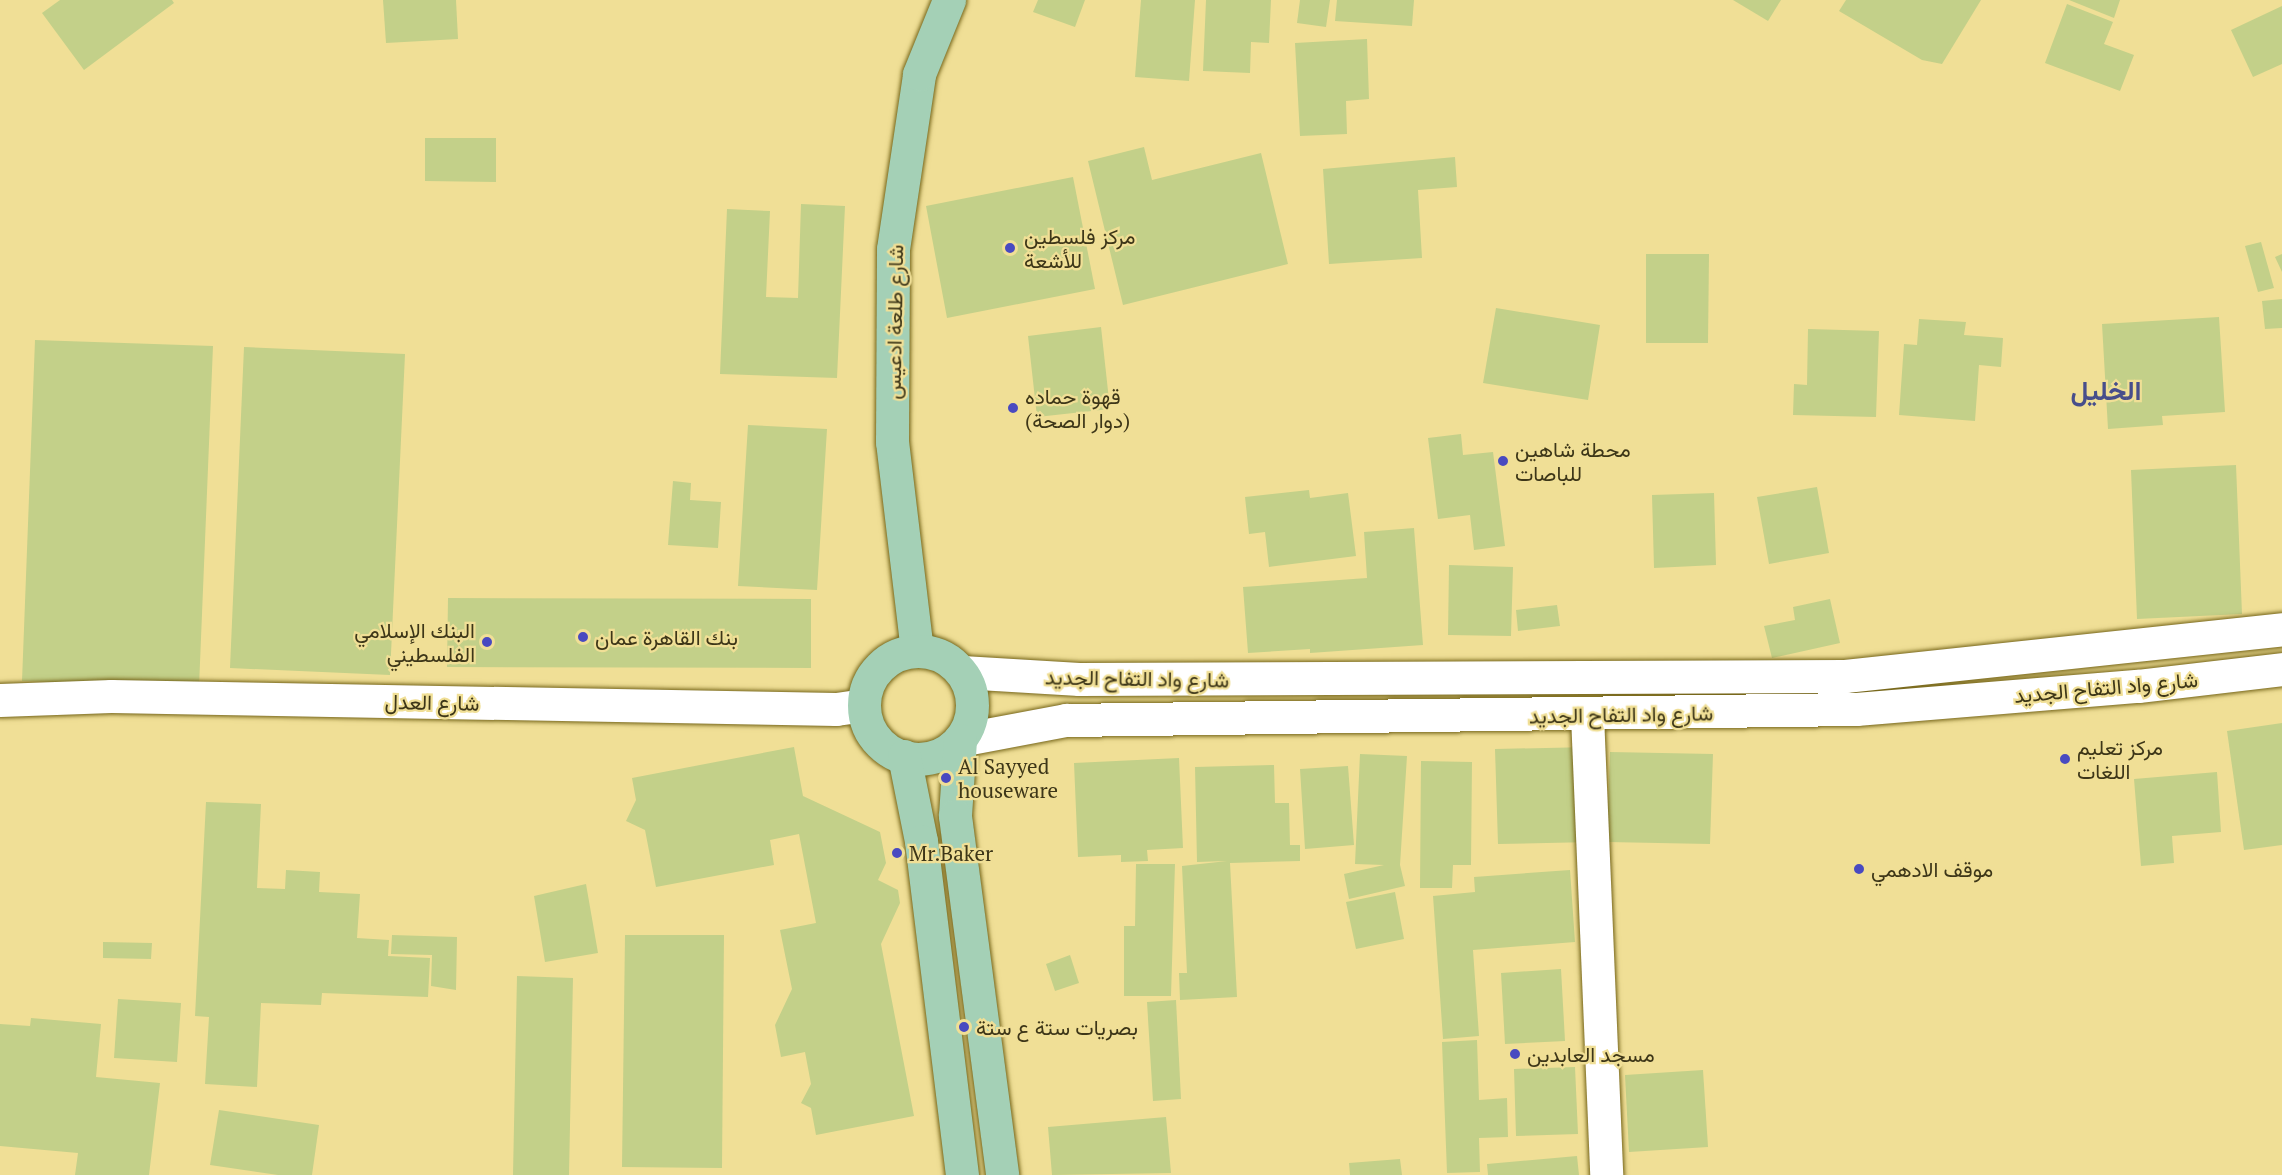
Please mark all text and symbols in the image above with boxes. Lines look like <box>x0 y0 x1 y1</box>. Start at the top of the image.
place label: مركز فلسطين للأشعة <box>1024 223 1136 273</box>
marker: مركز فلسطين للأشعة <box>1001 239 1019 257</box>
street label: شارع طلعة ادعيس <box>880 244 908 400</box>
district label: الخليل <box>2070 375 2142 407</box>
place label: قهوة حماده (دوار الصحة) <box>1025 383 1130 433</box>
marker: قهوة حماده (دوار الصحة) <box>1006 401 1020 415</box>
place label: محطة شاهين للباصات <box>1515 436 1631 486</box>
marker: محطة شاهين للباصات <box>1496 454 1510 468</box>
place label: البنك الإسلامي الفلسطيني <box>354 617 475 667</box>
place label: بنك القاهرة عمان <box>595 624 738 650</box>
marker: بنك القاهرة عمان <box>576 630 590 644</box>
marker: البنك الإسلامي الفلسطيني <box>480 635 494 649</box>
street label: شارع واد التفاح الجديد <box>1045 664 1229 692</box>
street label: شارع واد التفاح الجديد <box>2013 666 2199 708</box>
street label: شارع العدل <box>384 689 480 715</box>
street label: شارع واد التفاح الجديد <box>1529 700 1713 728</box>
place label: مركز تعليم اللغات <box>2077 734 2163 784</box>
marker: مركز تعليم اللغات <box>2058 752 2072 766</box>
place label: Al Sayyed houseware <box>958 753 1058 803</box>
marker: Al Sayyed houseware <box>939 771 953 785</box>
place label: Mr.Baker <box>909 840 993 866</box>
marker: Mr.Baker <box>890 846 904 860</box>
place label: موقف الادهمي <box>1871 856 1993 882</box>
marker: موقف الادهمي <box>1852 862 1866 876</box>
place label: بصريات ستة ع ستة <box>976 1014 1138 1040</box>
marker: بصريات ستة ع ستة <box>957 1020 971 1034</box>
place label: مسجد العابدين <box>1527 1041 1655 1067</box>
marker: مسجد العابدين <box>1508 1047 1522 1061</box>

